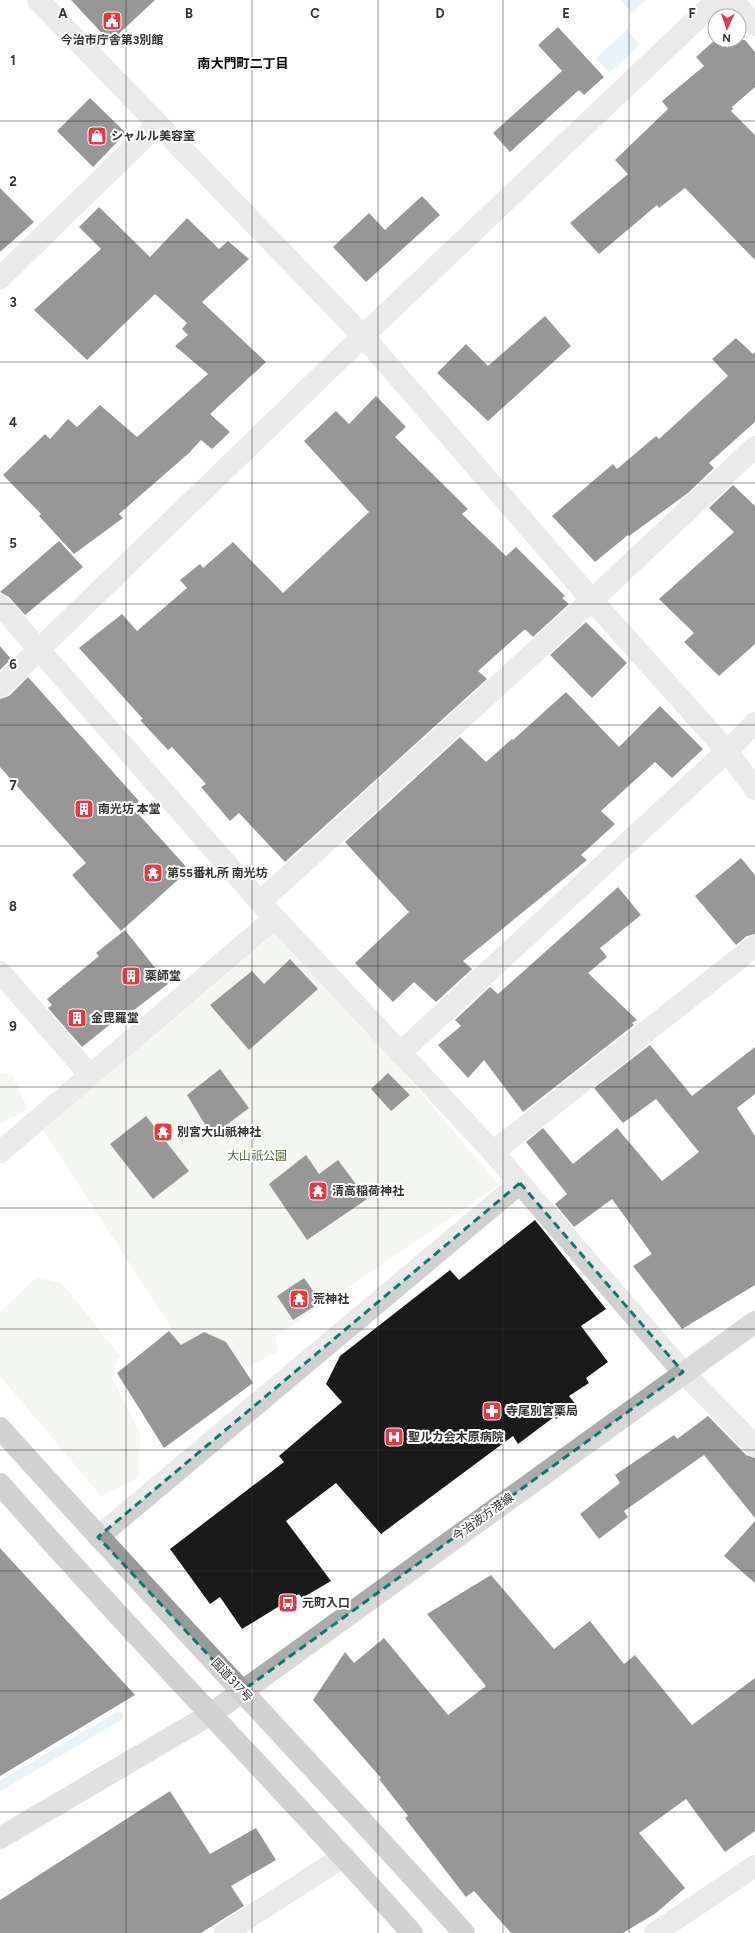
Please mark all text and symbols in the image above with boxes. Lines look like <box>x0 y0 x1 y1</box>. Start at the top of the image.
text: A <box>58 6 68 21</box>
text: B <box>185 6 193 21</box>
text: C <box>310 6 320 21</box>
text: D <box>435 6 445 21</box>
text: E <box>562 6 570 21</box>
text: F <box>688 6 696 21</box>
north arrow <box>707 8 747 48</box>
public building icon: 今治市庁舎第3別館 <box>101 10 123 32</box>
text: N <box>722 31 731 44</box>
place label: 今治市庁舎第3別館 <box>61 33 163 47</box>
text: 1 <box>10 53 16 68</box>
district label: 南大門町二丁目 <box>197 56 289 71</box>
shop icon: シャルル美容室 <box>86 125 108 147</box>
place label: シャルル美容室 <box>111 129 195 143</box>
text: 2 <box>9 174 17 189</box>
text: 3 <box>9 295 17 310</box>
text: 4 <box>9 415 17 430</box>
text: 5 <box>9 536 17 551</box>
text: 6 <box>9 657 17 672</box>
text: 7 <box>9 778 17 793</box>
building icon: 南光坊 本堂 <box>73 798 95 820</box>
place label: 南光坊 本堂 <box>98 802 161 816</box>
temple icon: 第55番札所 南光坊 <box>142 862 164 884</box>
place label: 第55番札所 南光坊 <box>167 866 268 880</box>
text: 8 <box>9 899 17 914</box>
building icon: 薬師堂 <box>120 965 142 987</box>
place label: 薬師堂 <box>145 969 181 983</box>
building icon: 金毘羅堂 <box>66 1007 88 1029</box>
place label: 金毘羅堂 <box>91 1011 139 1025</box>
text: 9 <box>9 1019 17 1034</box>
temple icon: 別宮大山祇神社 <box>152 1121 174 1143</box>
place label: 別宮大山祇神社 <box>177 1125 261 1139</box>
park label: 大山祇公園 <box>227 1149 287 1163</box>
temple icon: 清高稲荷神社 <box>307 1180 329 1202</box>
place label: 清高稲荷神社 <box>332 1184 404 1198</box>
temple icon: 荒神社 <box>288 1288 310 1310</box>
place label: 荒神社 <box>313 1292 349 1306</box>
pharmacy icon: 寺尾別宮薬局 <box>481 1400 503 1422</box>
place label: 寺尾別宮薬局 <box>506 1404 578 1418</box>
hospital icon: 聖ルカ会木原病院 <box>383 1426 405 1448</box>
place label: 聖ルカ会木原病院 <box>408 1430 504 1444</box>
street label: 今治波方港線 <box>450 1490 516 1544</box>
bus stop icon: 元町入口 <box>277 1592 299 1614</box>
place label: 元町入口 <box>302 1596 350 1610</box>
street label: 国道317号 <box>208 1656 256 1704</box>

